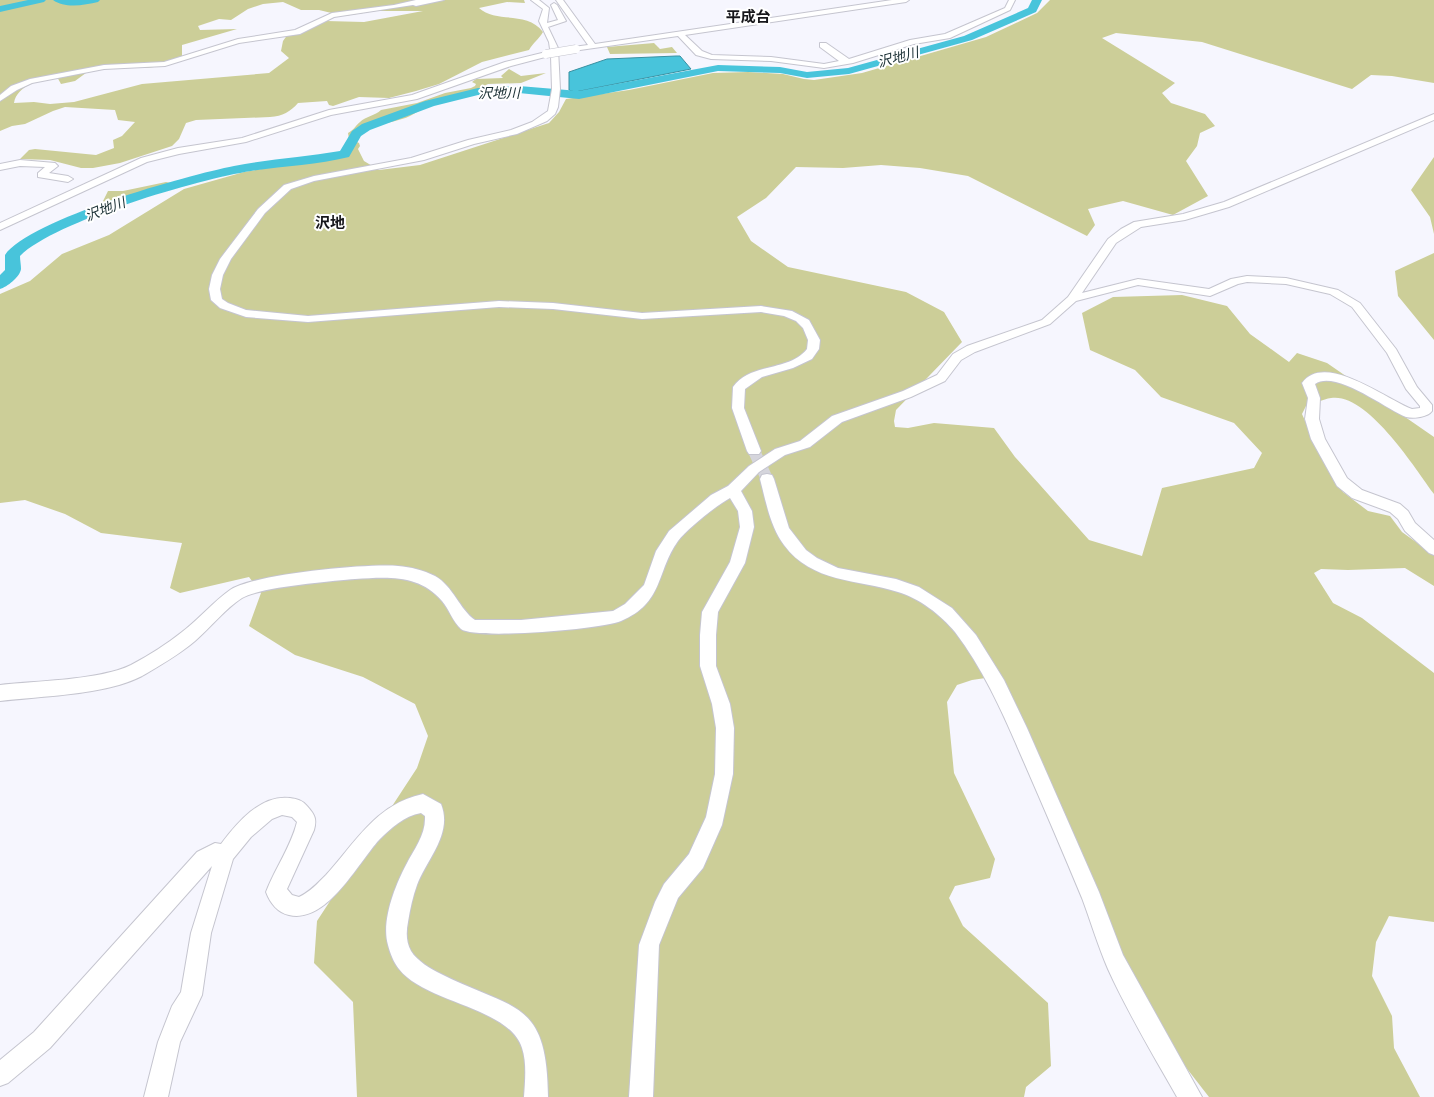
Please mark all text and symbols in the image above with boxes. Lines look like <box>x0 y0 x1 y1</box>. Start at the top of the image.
district label: 平成台 <box>725 8 771 25</box>
water label: 沢地川 <box>876 43 922 70</box>
water label: 沢地川 <box>478 85 522 101</box>
water label: 沢地川 <box>83 193 129 224</box>
district label: 沢地 <box>315 214 345 231</box>

